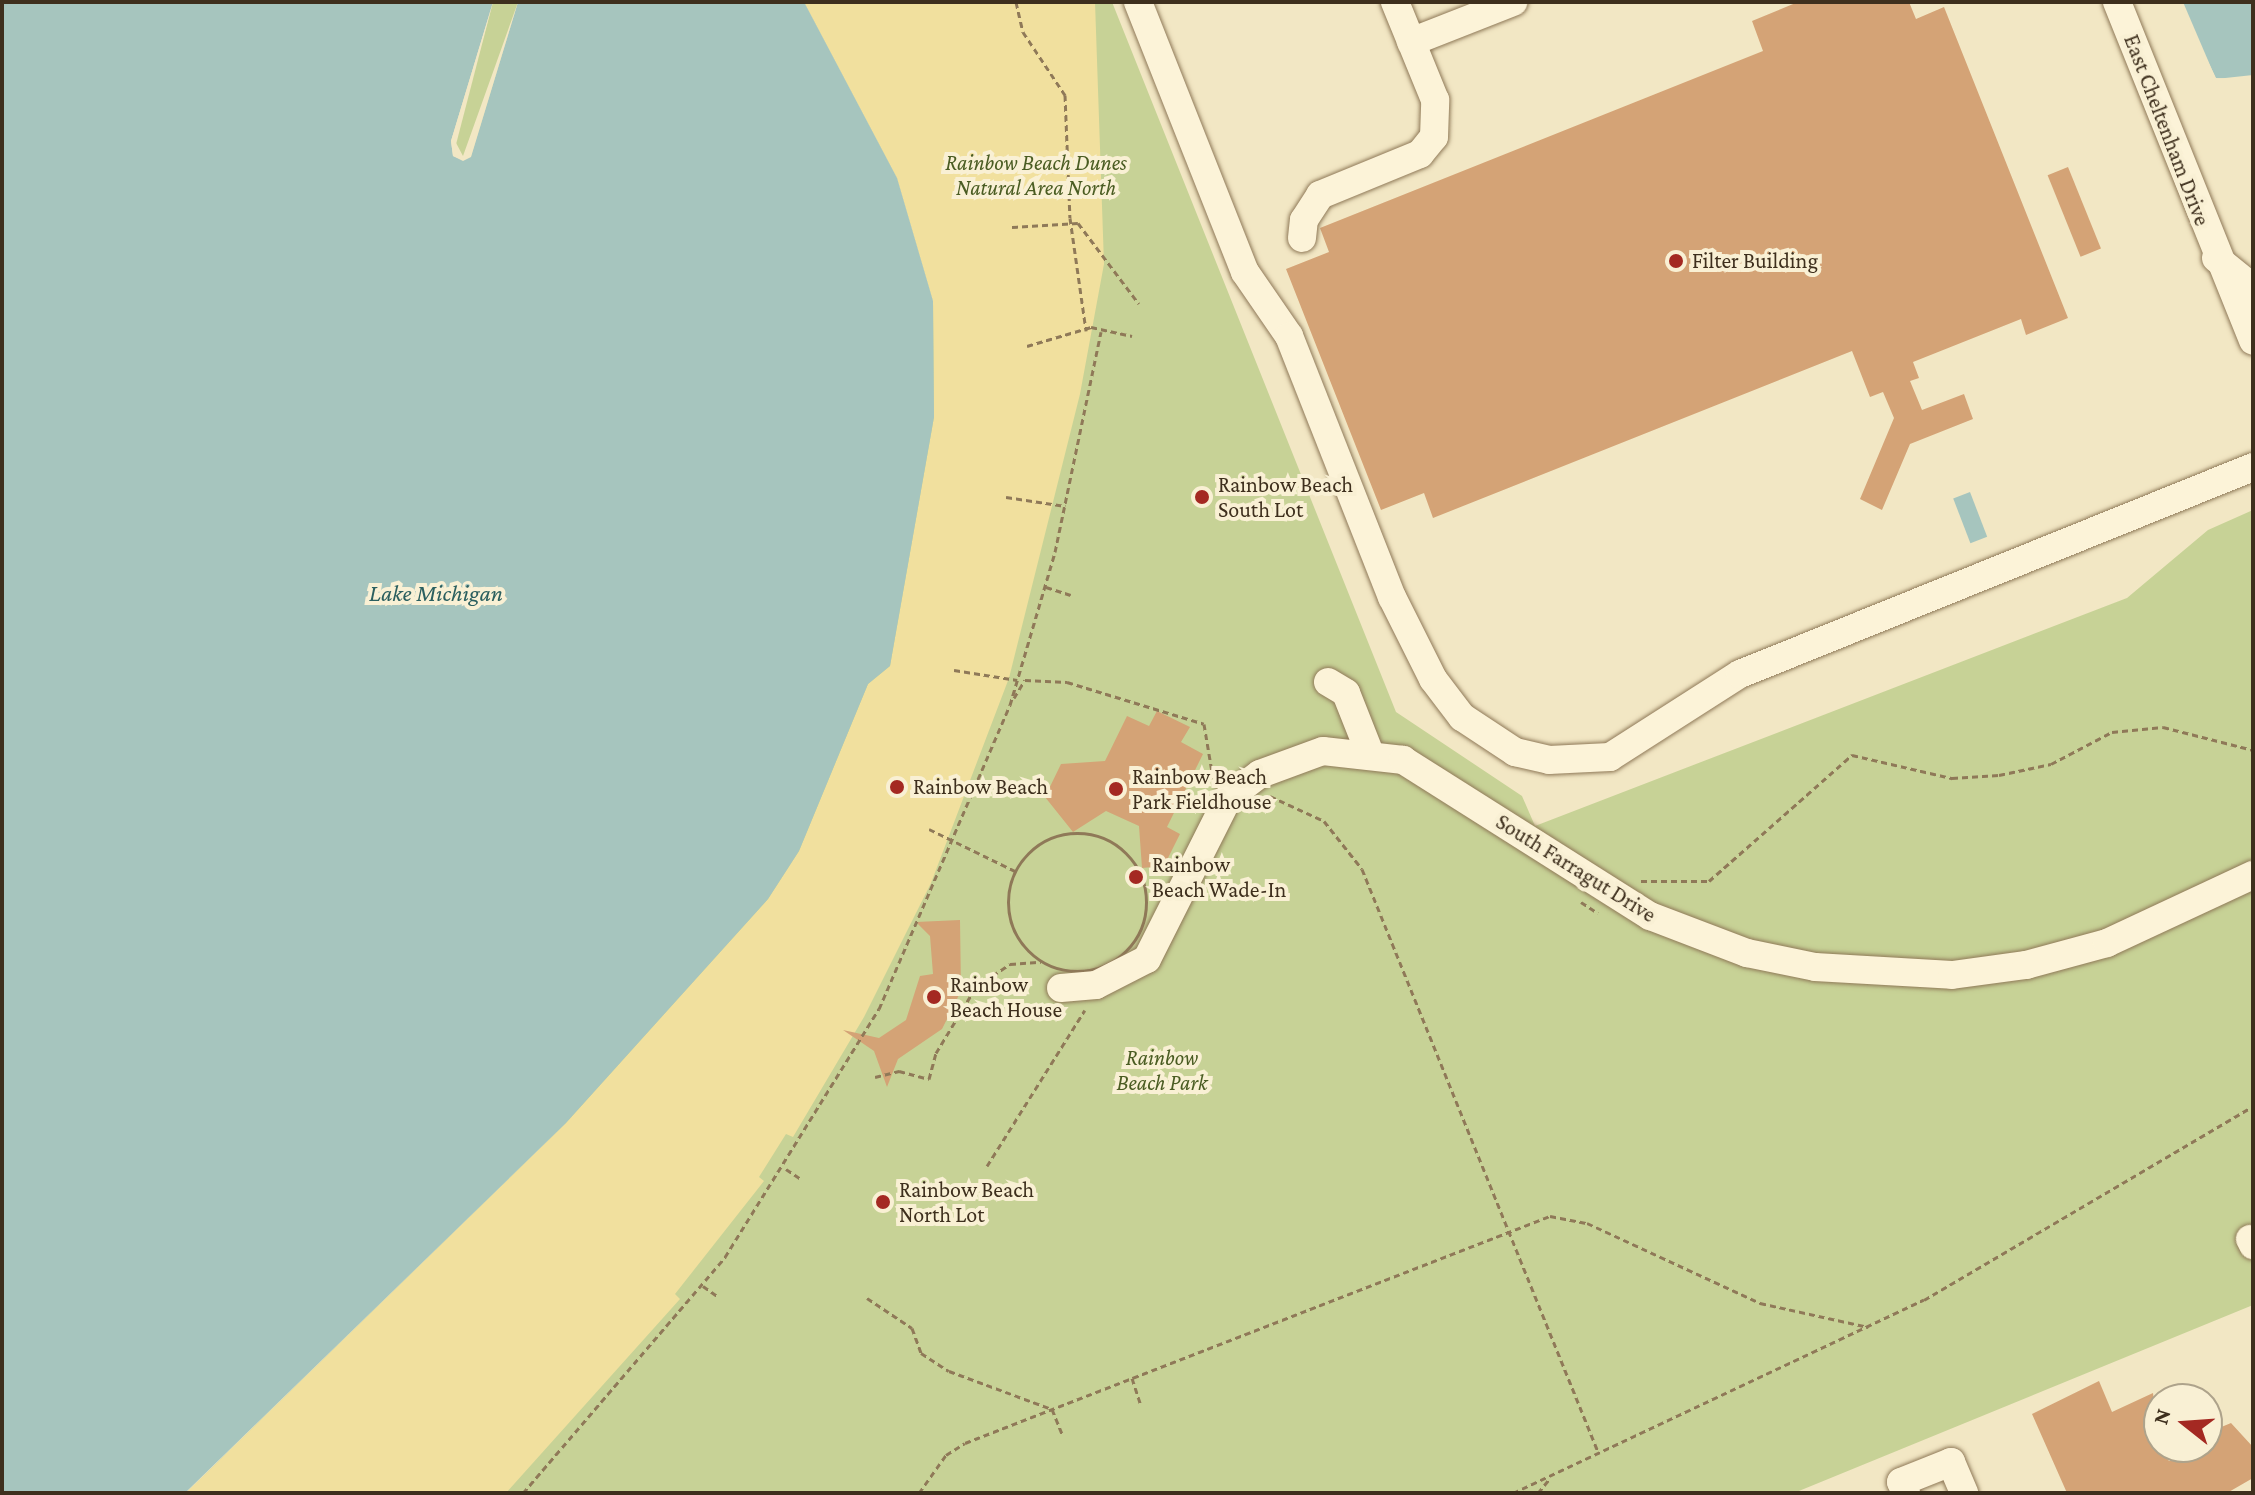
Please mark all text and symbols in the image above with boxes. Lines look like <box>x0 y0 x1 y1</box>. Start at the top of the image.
street label: East Cheltenham Drive <box>2118 31 2216 229</box>
park label: Rainbow Beach Dunes Natural Area North <box>945 149 1127 200</box>
place label: Filter Building <box>1692 248 1818 274</box>
marker: Filter Building <box>1667 252 1685 270</box>
place label: Rainbow Beach South Lot <box>1218 471 1353 522</box>
marker: Rainbow Beach South Lot <box>1193 488 1211 506</box>
water label: Lake Michigan <box>369 579 503 607</box>
place label: Rainbow Beach Park Fieldhouse <box>1132 763 1271 814</box>
place label: Rainbow Beach <box>913 774 1048 800</box>
marker: Rainbow Beach <box>888 778 906 796</box>
marker: Rainbow Beach Park Fieldhouse <box>1107 780 1125 798</box>
street label: South Farragut Drive <box>1491 808 1661 928</box>
place label: Rainbow Beach Wade-In <box>1152 851 1286 902</box>
marker: Rainbow Beach Wade-In <box>1127 868 1145 886</box>
place label: Rainbow Beach House <box>950 971 1062 1022</box>
marker: Rainbow Beach House <box>925 988 943 1006</box>
park label: Rainbow Beach Park <box>1116 1044 1208 1096</box>
place label: Rainbow Beach North Lot <box>899 1176 1034 1228</box>
marker: Rainbow Beach North Lot <box>874 1193 892 1211</box>
north arrow <box>2143 1383 2223 1463</box>
text: N <box>2147 1406 2176 1427</box>

